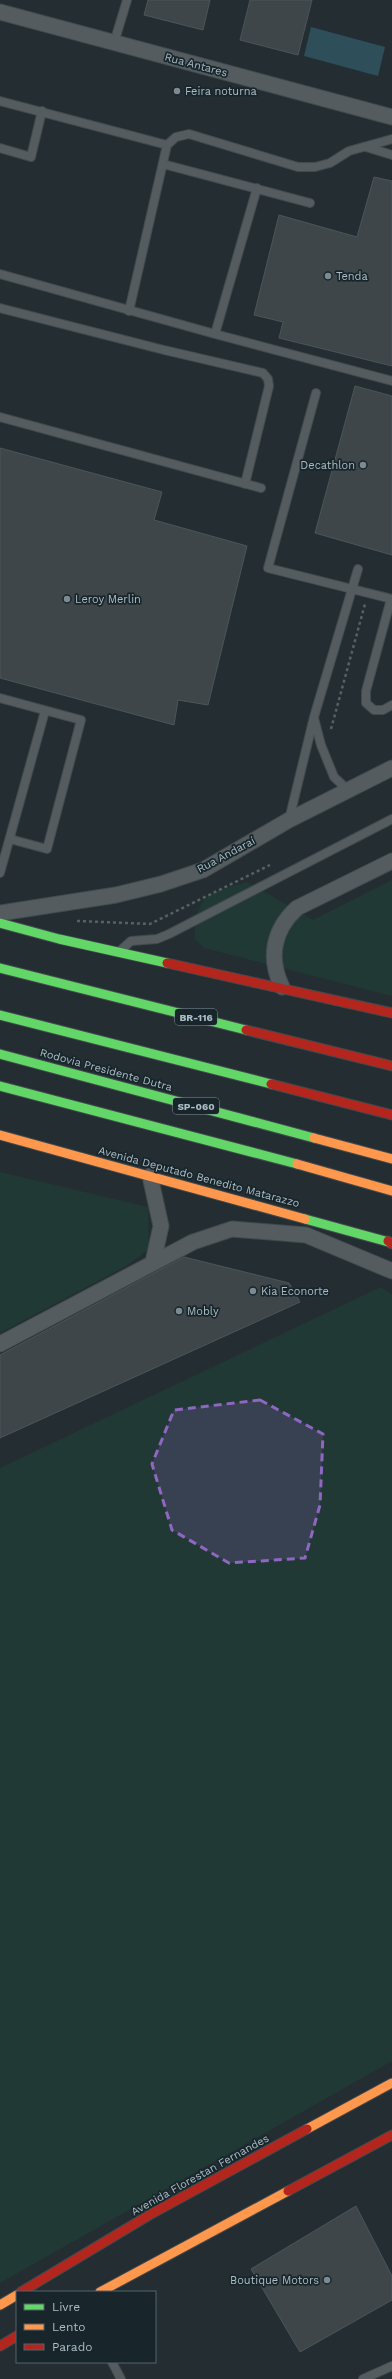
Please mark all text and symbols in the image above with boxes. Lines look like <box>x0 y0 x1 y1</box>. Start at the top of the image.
street label: Rua Antares <box>163 50 229 80</box>
place label: Feira noturna <box>185 85 257 98</box>
marker: Feira noturna <box>172 86 182 96</box>
place label: Tenda <box>336 270 368 283</box>
marker: Tenda <box>323 271 333 281</box>
place label: Decathlon <box>300 459 355 472</box>
marker: Decathlon <box>358 460 368 470</box>
place label: Leroy Merlin <box>75 593 141 606</box>
marker: Leroy Merlin <box>62 594 72 604</box>
street label: Rua Andaraí <box>195 834 257 876</box>
road number: BR-116 <box>175 1009 217 1025</box>
street label: Rodovia Presidente Dutra <box>39 1046 173 1094</box>
road number: SP-060 <box>173 1098 219 1114</box>
street label: Avenida Deputado Benedito Matarazzo <box>97 1144 301 1210</box>
place label: Kia Econorte <box>261 1285 329 1298</box>
marker: Kia Econorte <box>248 1286 258 1296</box>
place label: Mobly <box>187 1305 219 1318</box>
marker: Mobly <box>174 1306 184 1316</box>
street label: Avenida Florestan Fernandes <box>129 2131 271 2218</box>
place label: Boutique Motors <box>230 2274 319 2287</box>
marker: Boutique Motors <box>322 2275 332 2285</box>
legend <box>16 2291 156 2363</box>
text: Livre <box>52 2300 80 2314</box>
text: Lento <box>52 2320 86 2334</box>
text: Parado <box>52 2340 92 2354</box>

